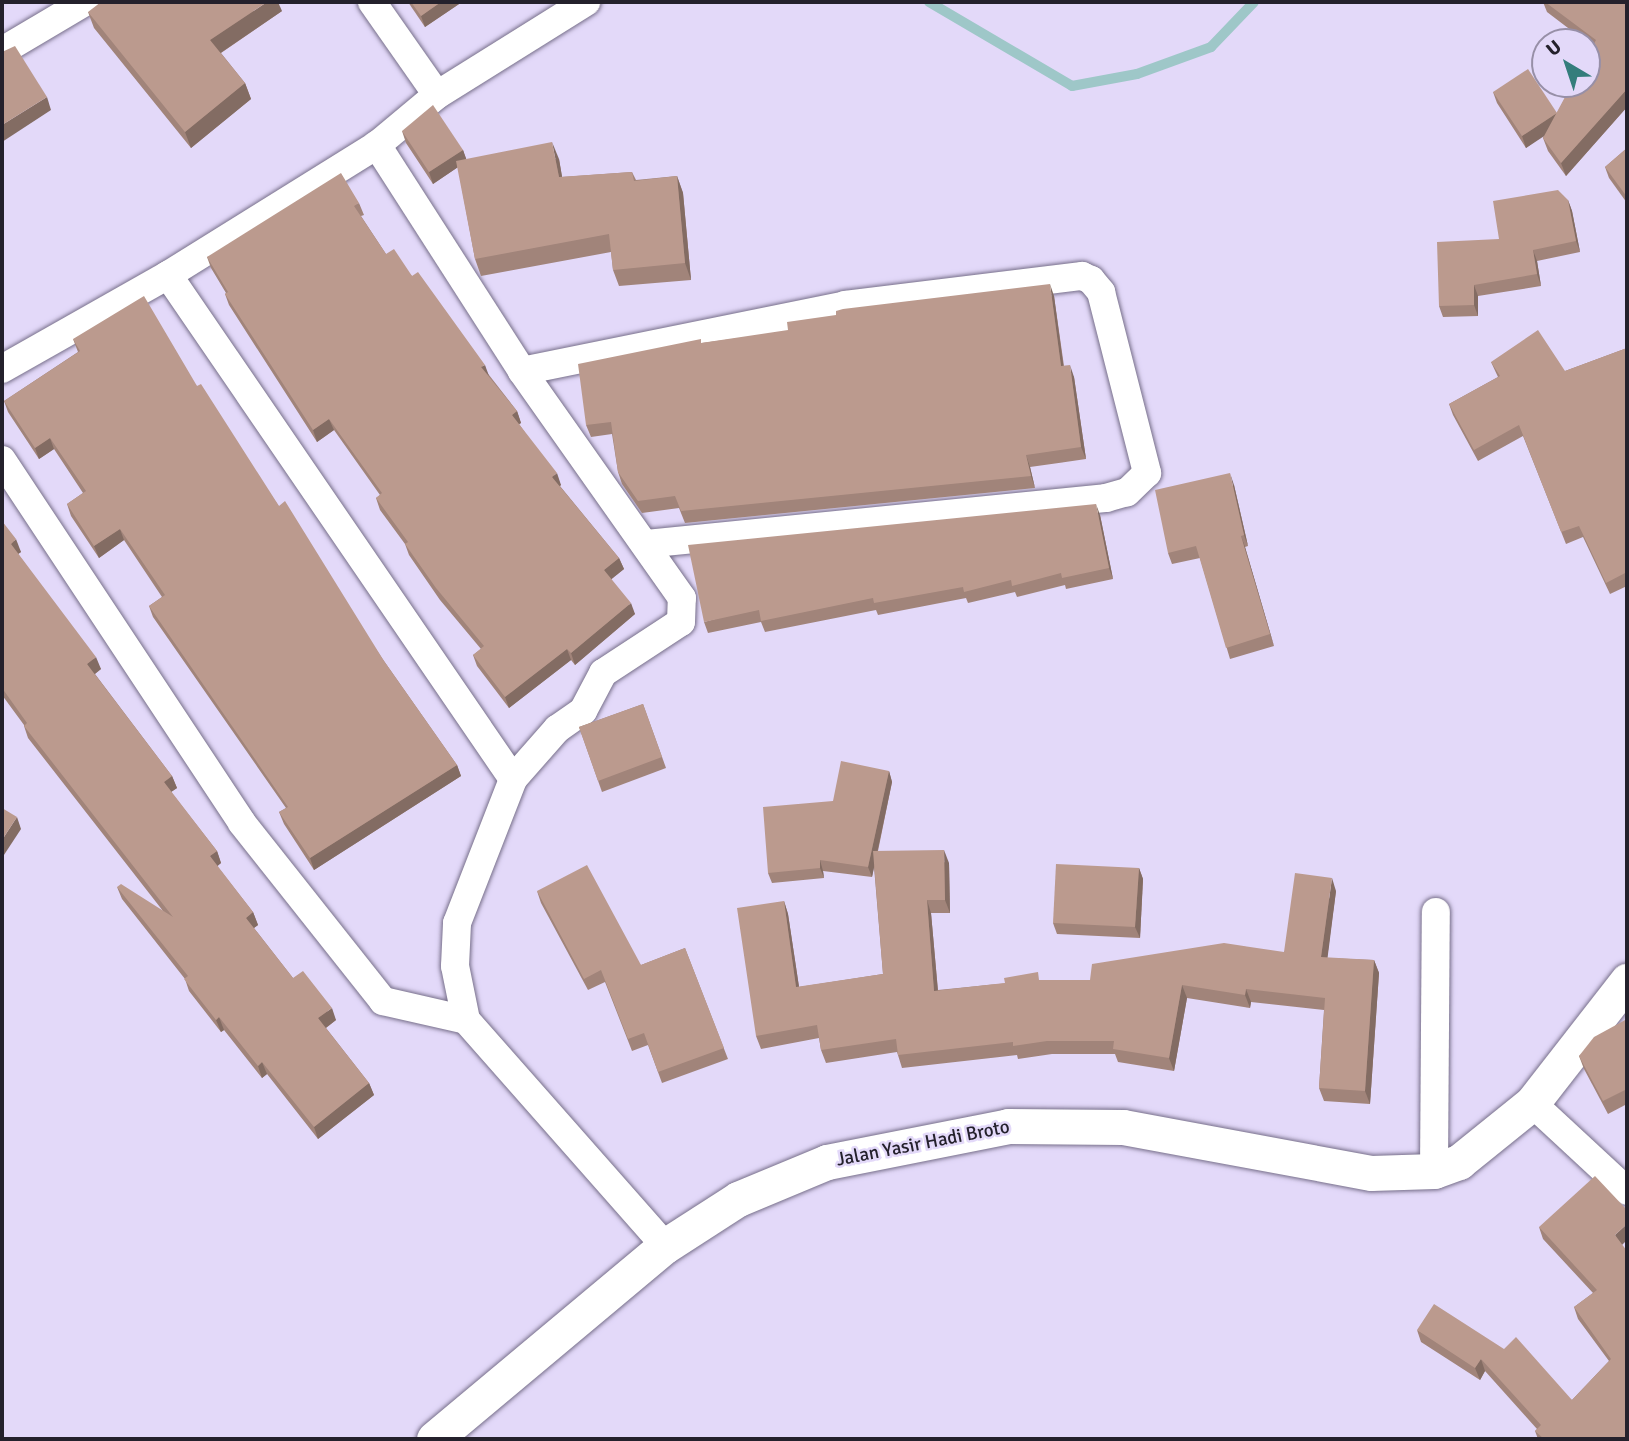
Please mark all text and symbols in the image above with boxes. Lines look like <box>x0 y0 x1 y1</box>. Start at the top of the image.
north arrow <box>1531 28 1601 98</box>
text: U <box>1542 35 1567 62</box>
street label: Jalan Yasir Hadi Broto <box>834 1116 1012 1172</box>

